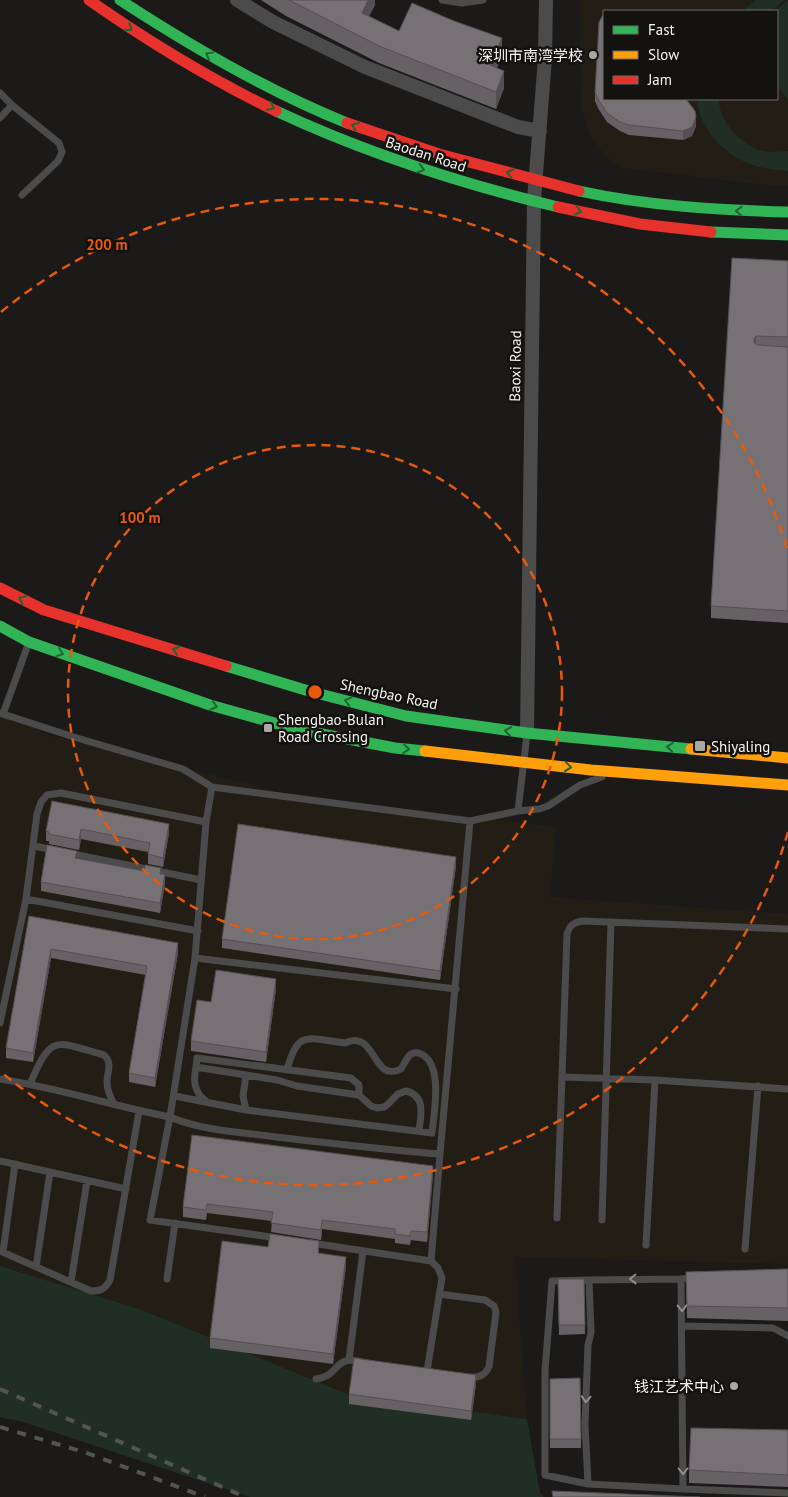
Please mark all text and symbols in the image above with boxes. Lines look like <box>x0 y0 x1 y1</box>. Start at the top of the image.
legend <box>603 10 778 100</box>
text: Fast <box>648 20 675 39</box>
one-way arrow <box>124 21 133 31</box>
text: Slow <box>648 45 679 64</box>
place label: 深圳市南湾学校 <box>478 46 583 65</box>
marker: 深圳市南湾学校 <box>587 49 599 61</box>
one-way arrow <box>205 51 214 61</box>
text: Jam <box>647 70 672 89</box>
one-way arrow <box>265 101 274 111</box>
one-way arrow <box>351 121 360 132</box>
street label: Baodan Road <box>383 132 469 176</box>
one-way arrow <box>416 163 424 173</box>
one-way arrow <box>507 169 515 179</box>
one-way arrow <box>573 206 581 216</box>
one-way arrow <box>735 206 743 216</box>
text: 200 m <box>86 235 128 254</box>
street label: Baoxi Road <box>505 330 525 402</box>
text: 100 m <box>119 508 161 527</box>
one-way arrow <box>18 595 27 605</box>
one-way arrow <box>172 646 180 656</box>
one-way arrow <box>56 647 64 657</box>
street label: Shengbao Road <box>338 674 440 714</box>
centre of rings <box>306 683 324 701</box>
one-way arrow <box>345 697 353 707</box>
one-way arrow <box>209 701 217 711</box>
place label: Shengbao-Bulan Road Crossing <box>278 710 384 746</box>
marker: Shengbao-Bulan Road Crossing <box>262 722 274 734</box>
one-way arrow <box>504 726 512 736</box>
place label: Shiyaling <box>711 737 770 756</box>
marker: Shiyaling <box>693 739 707 753</box>
one-way arrow <box>665 741 673 752</box>
one-way arrow <box>403 743 411 754</box>
one-way arrow <box>564 761 572 772</box>
one-way arrow <box>628 1274 636 1284</box>
one-way arrow <box>677 1305 687 1313</box>
place label: 钱江艺术中心 <box>634 1377 724 1396</box>
marker: 钱江艺术中心 <box>728 1380 740 1392</box>
one-way arrow <box>581 1396 591 1403</box>
one-way arrow <box>678 1468 688 1475</box>

